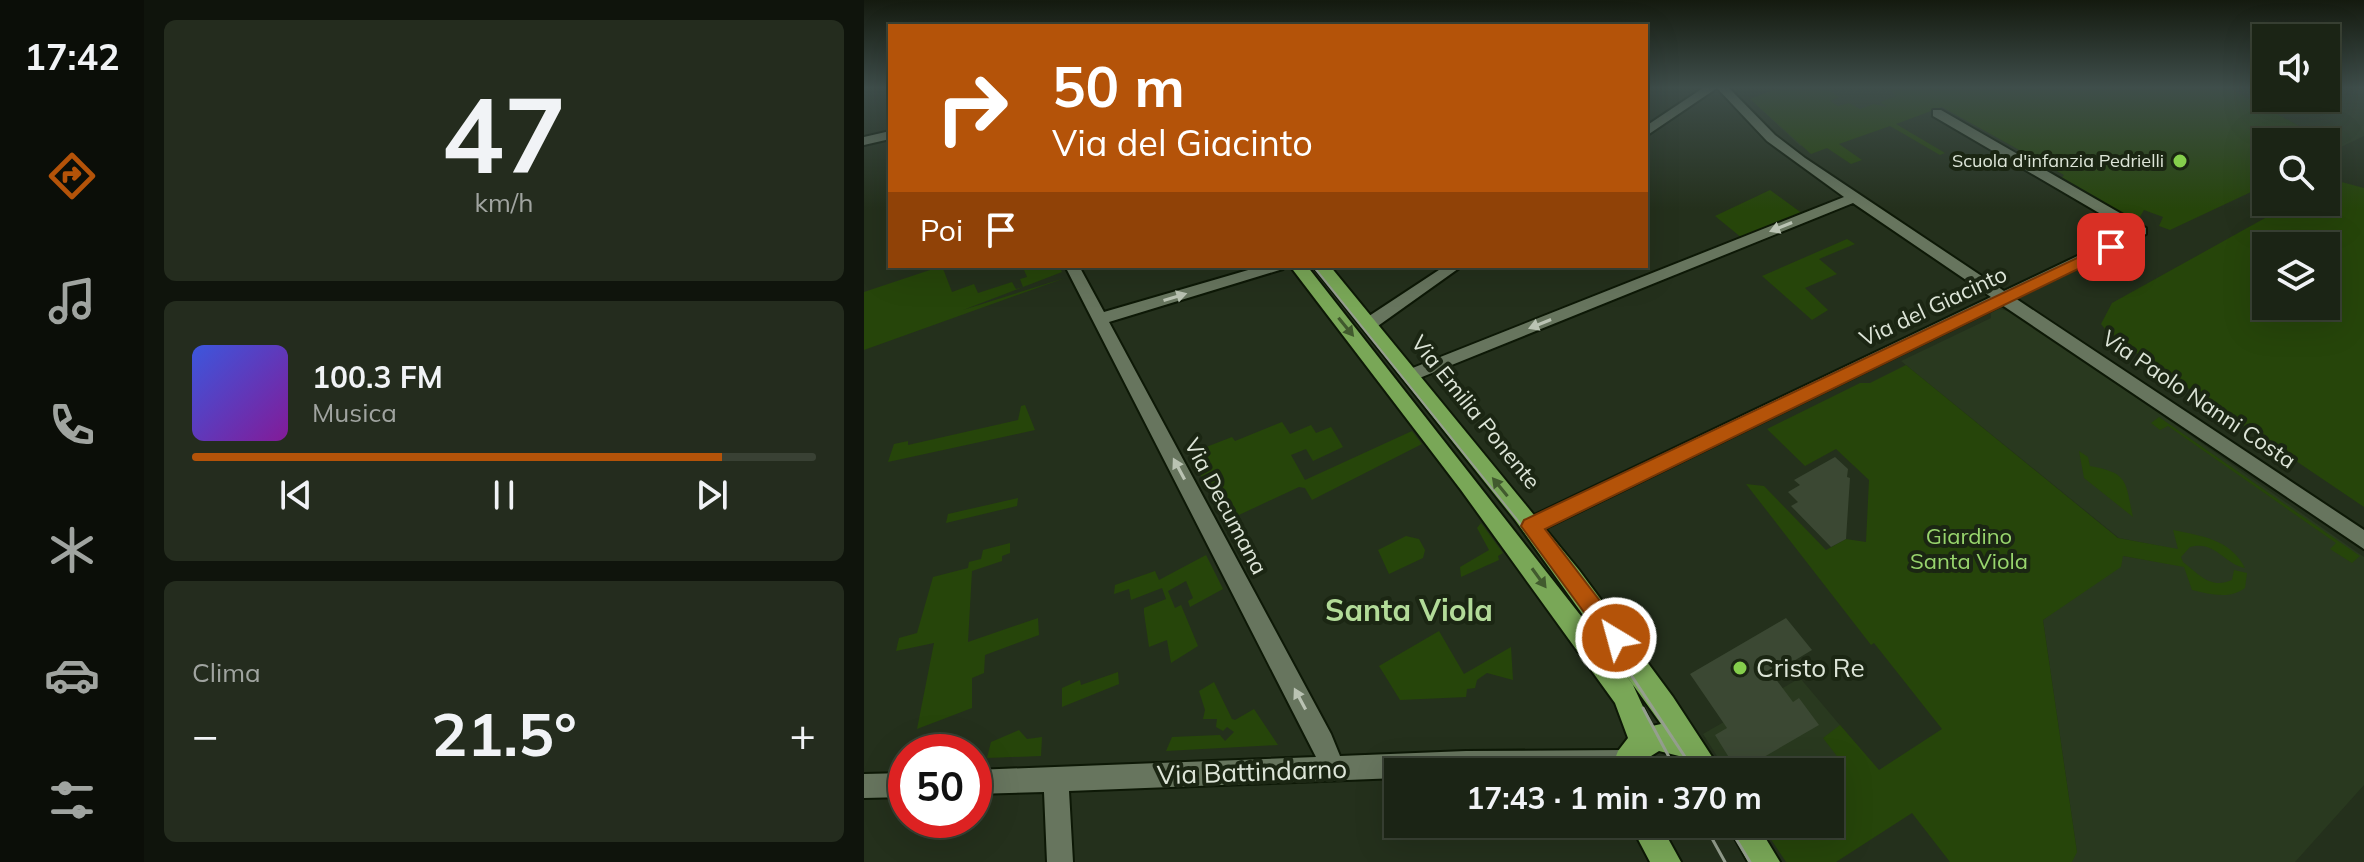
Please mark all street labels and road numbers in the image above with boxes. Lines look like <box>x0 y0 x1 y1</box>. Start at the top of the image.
street label: Via del Giacinto <box>1855 260 2011 352</box>
street label: Via Paolo Nanni Costa <box>2097 324 2301 474</box>
street label: Via Emilia Ponente <box>1405 329 1547 495</box>
street label: Via Decumana <box>1178 433 1274 579</box>
street label: Via Battindarno <box>1156 752 1348 791</box>

